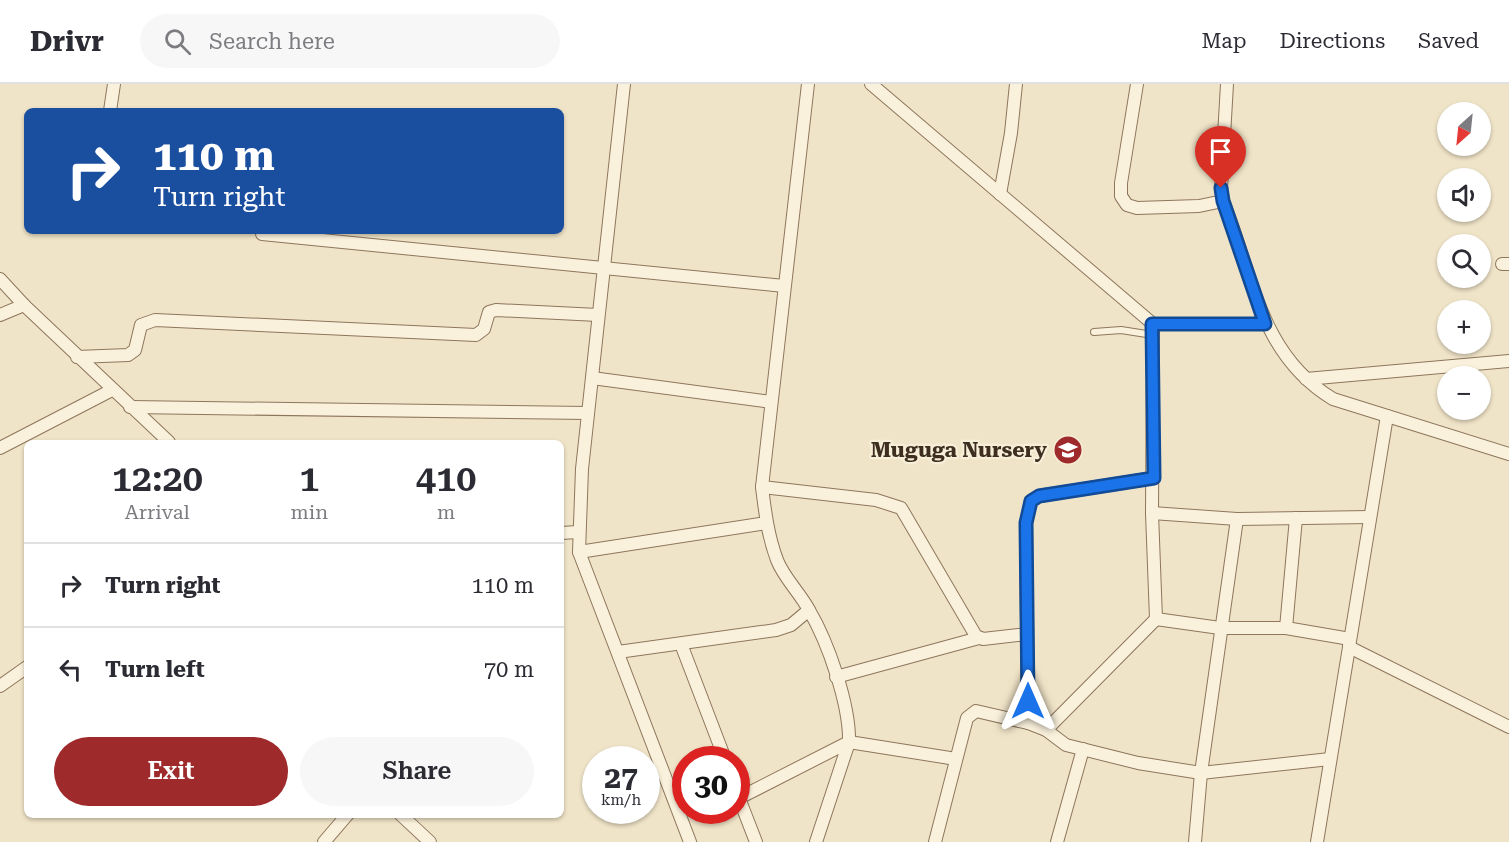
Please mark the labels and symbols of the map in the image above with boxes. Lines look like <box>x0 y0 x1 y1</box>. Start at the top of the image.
north arrow <box>1437 102 1491 156</box>
pin <box>1195 126 1246 188</box>
school or university icon: Muguga Nursery <box>1052 434 1084 466</box>
place label: Muguga Nursery <box>871 438 1047 462</box>
position arrow <box>996 669 1060 733</box>
speed limit sign: 30 <box>672 746 750 824</box>

